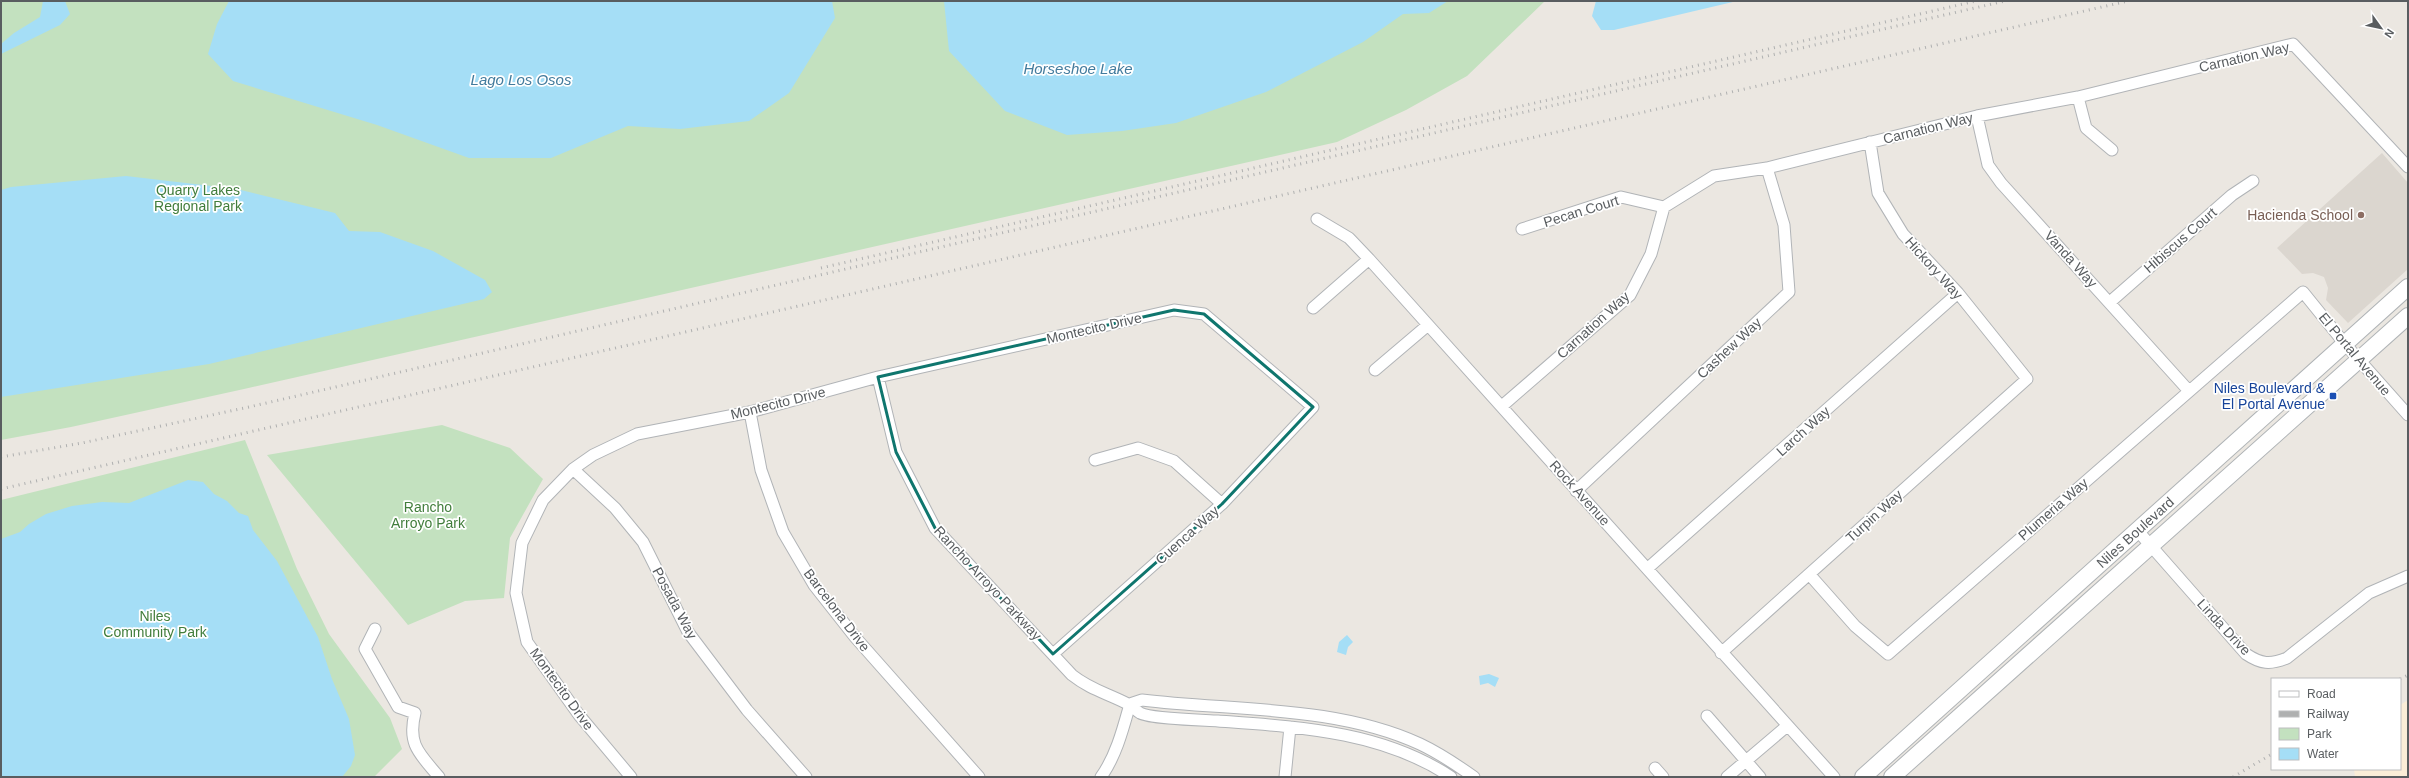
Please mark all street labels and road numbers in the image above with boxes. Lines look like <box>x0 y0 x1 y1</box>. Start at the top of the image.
street label: Carnation Way <box>2197 39 2291 75</box>
street label: Carnation Way <box>1881 109 1975 147</box>
street label: Pecan Court <box>1541 192 1621 230</box>
street label: Hibiscus Court <box>2140 204 2220 276</box>
street label: Vanda Way <box>2041 227 2101 291</box>
street label: Hickory Way <box>1902 234 1966 302</box>
street label: Carnation Way <box>1553 288 1633 362</box>
street label: Montecito Drive <box>1045 309 1143 347</box>
street label: El Portal Avenue <box>2316 309 2394 399</box>
street label: Cashew Way <box>1694 314 1764 382</box>
street label: Montecito Drive <box>729 383 827 423</box>
street label: Larch Way <box>1773 403 1833 459</box>
street label: Rock Avenue <box>1547 457 1614 529</box>
street label: Plumeria Way <box>2015 475 2091 543</box>
street label: Turpin Way <box>1842 486 1906 546</box>
street label: Niles Boulevard <box>2093 494 2177 571</box>
street label: Cuenca Way <box>1152 502 1222 568</box>
street label: Rancho Arroyo Parkway <box>931 523 1045 643</box>
street label: Posada Way <box>649 564 701 642</box>
street label: Barcelona Drive <box>801 565 873 655</box>
street label: Linda Drive <box>2194 596 2254 659</box>
street label: Montecito Drive <box>527 645 597 733</box>

